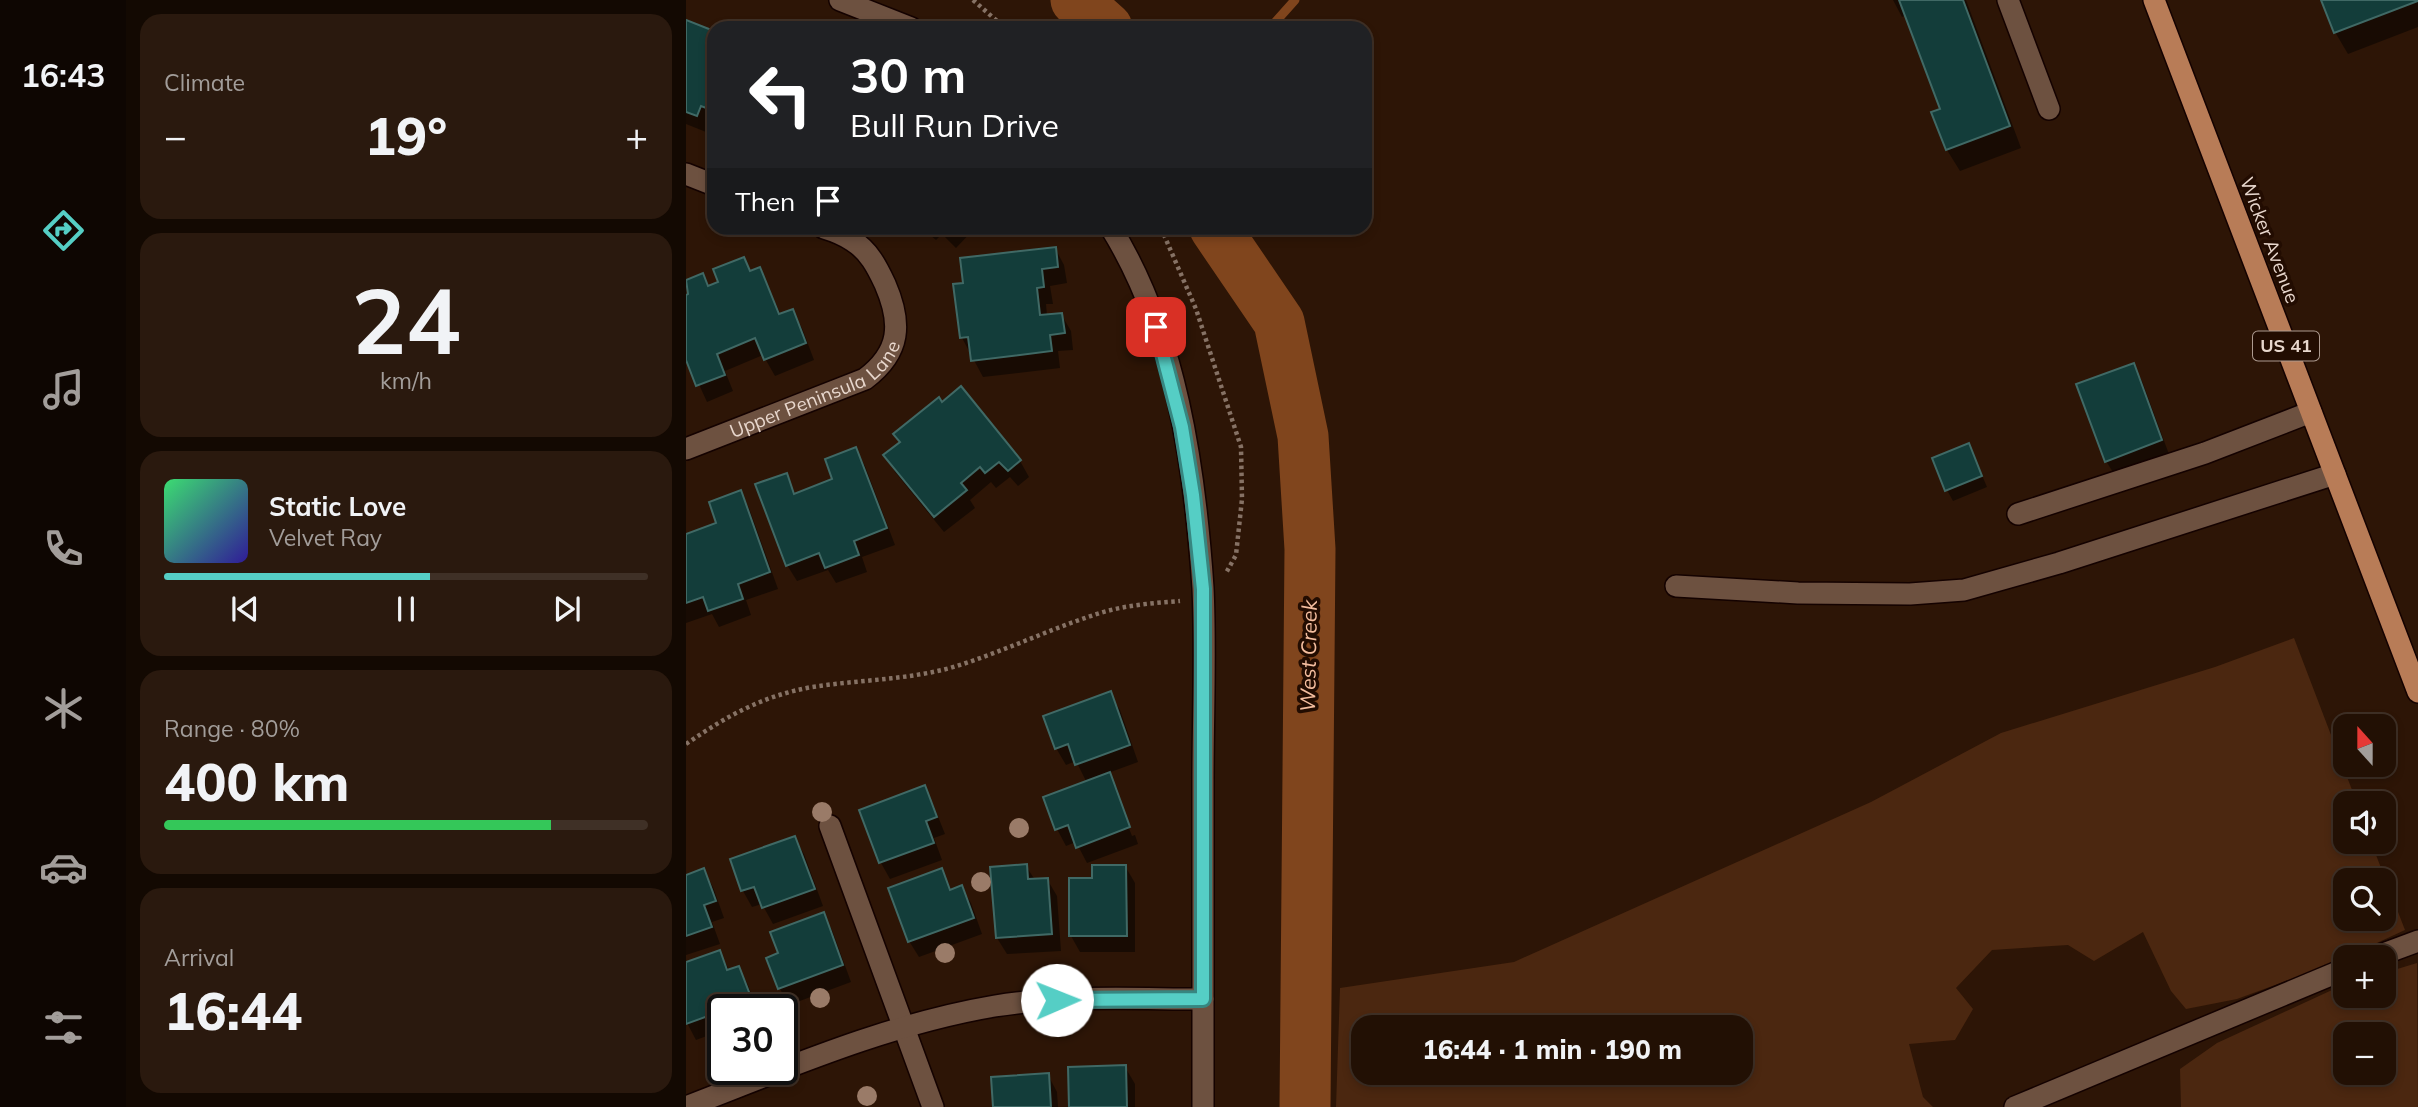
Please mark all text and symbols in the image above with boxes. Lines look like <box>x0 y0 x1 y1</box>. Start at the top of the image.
text: 30 m <box>850 44 966 105</box>
icon: left <box>735 49 826 140</box>
text: 16:43 <box>21 55 105 95</box>
text: Climate <box>164 68 245 97</box>
text: 19° <box>365 103 447 168</box>
text: Bull Run Drive <box>850 105 1059 145</box>
text: − <box>164 112 187 160</box>
text: + <box>625 112 648 160</box>
street label: Wicker Avenue <box>2235 174 2305 306</box>
icon: arrive <box>809 182 847 220</box>
text: Then <box>735 185 795 218</box>
icon: directions <box>39 206 88 255</box>
text: 24 <box>351 263 461 377</box>
pin <box>1126 297 1186 357</box>
icon: arrive <box>1137 308 1175 346</box>
road number: US 41 <box>2253 332 2319 360</box>
street label: Upper Peninsula Lane <box>726 337 905 443</box>
icon: music <box>39 365 88 414</box>
text: km/h <box>380 366 432 395</box>
text: Static Love <box>269 490 406 523</box>
text: Velvet Ray <box>269 523 382 552</box>
icon: phone <box>39 524 88 573</box>
icon: previous <box>226 590 264 628</box>
icon: pause <box>387 590 425 628</box>
icon: next <box>548 590 586 628</box>
water label: West Creek <box>1294 598 1322 712</box>
icon: climate <box>39 684 88 733</box>
text: Range · 80% <box>164 714 300 743</box>
north arrow <box>2333 714 2396 777</box>
map controls <box>2333 714 2396 1085</box>
text: 400 km <box>164 749 349 814</box>
button: sound <box>2333 791 2396 854</box>
icon: car <box>39 843 88 892</box>
button: search <box>2333 868 2396 931</box>
text: Arrival <box>164 943 234 972</box>
button: + <box>2333 945 2396 1008</box>
position arrow <box>1020 963 1094 1037</box>
text: 16:44 <box>164 978 302 1043</box>
speed limit sign: 30 <box>707 994 798 1085</box>
icon: filters <box>39 1003 88 1052</box>
button: − <box>2333 1022 2396 1085</box>
text: 16:44 · 1 min · 190 m <box>1422 1033 1682 1066</box>

